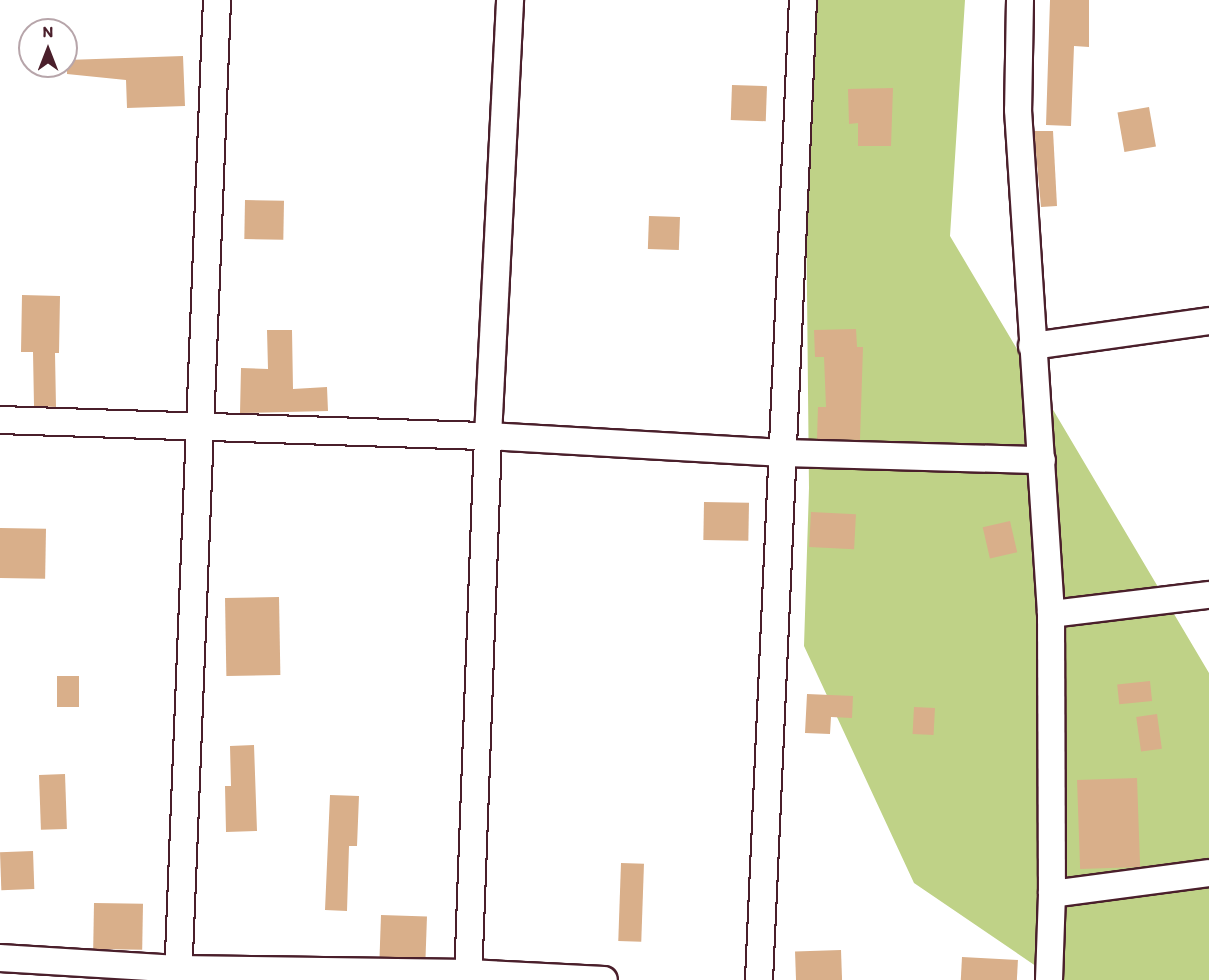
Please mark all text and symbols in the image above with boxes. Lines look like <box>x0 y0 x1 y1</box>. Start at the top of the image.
north arrow <box>18 18 78 78</box>
text: N <box>43 22 53 41</box>

